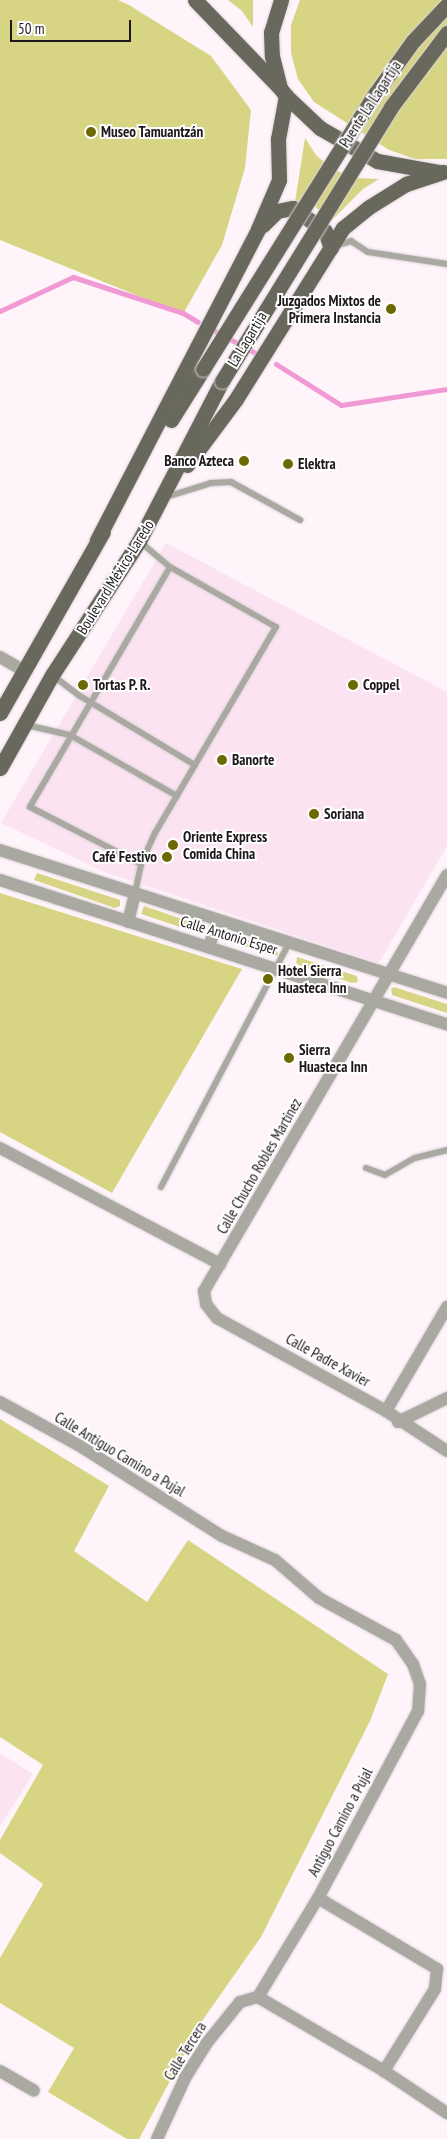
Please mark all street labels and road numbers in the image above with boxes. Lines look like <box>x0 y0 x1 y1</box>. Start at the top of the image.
street label: Puente La Lagartija <box>335 57 405 151</box>
street label: La Lagartija <box>224 308 270 370</box>
street label: Boulevard México-Laredo <box>73 517 157 637</box>
street label: Calle Antonio Esper <box>178 912 280 958</box>
street label: Calle Chucho Robles Martínez <box>213 1095 305 1237</box>
street label: Calle Padre Xavier <box>283 1329 373 1391</box>
street label: Calle Antiguo Camino a Pujal <box>51 1408 189 1500</box>
street label: Antiguo Camino a Pujal <box>304 1765 376 1879</box>
street label: Calle Tercera <box>160 2018 210 2084</box>

